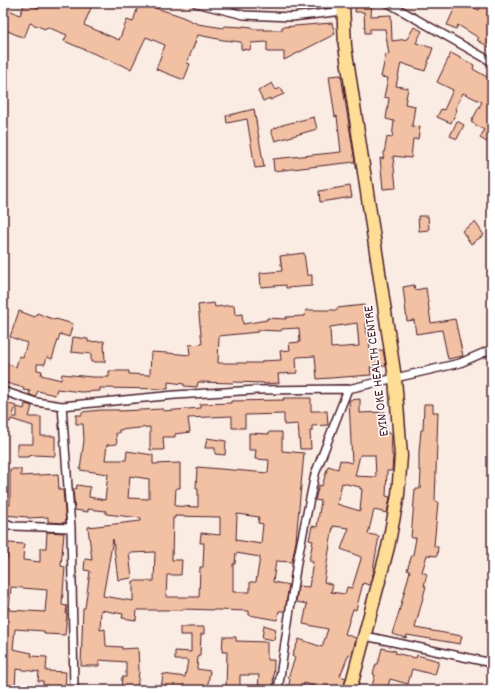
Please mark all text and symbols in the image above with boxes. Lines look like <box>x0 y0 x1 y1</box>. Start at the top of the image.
street label: EYIN OKE HEALTH CENTRE <box>359 304 395 438</box>

